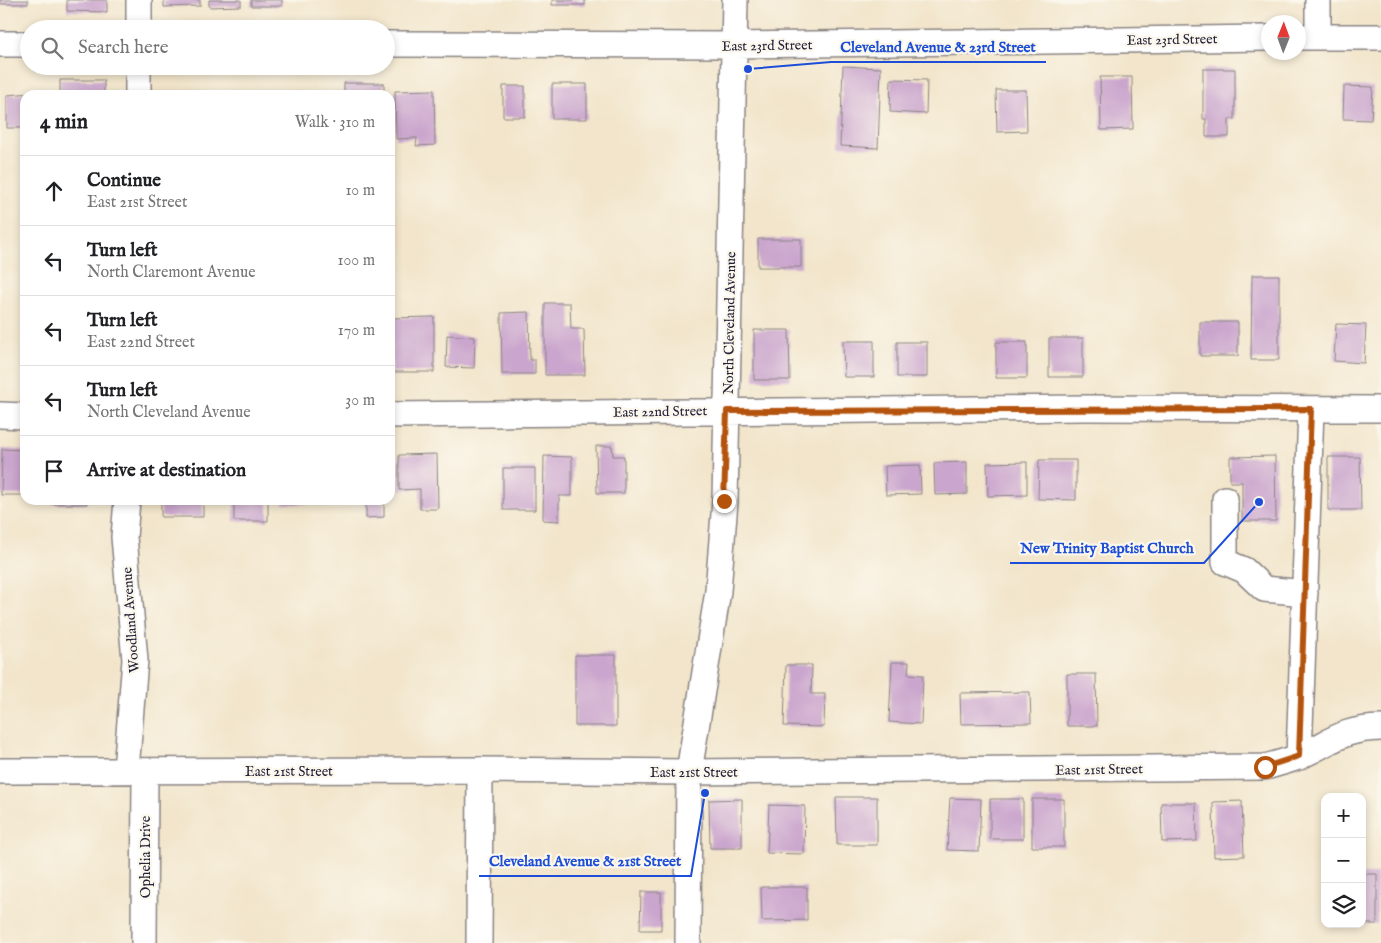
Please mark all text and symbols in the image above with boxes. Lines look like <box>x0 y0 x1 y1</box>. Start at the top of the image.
north arrow <box>1261 15 1306 60</box>
search box <box>20 20 395 75</box>
street label: East 23rd Street <box>1126 30 1218 50</box>
callout: Cleveland Avenue & 23rd Street <box>831 32 1046 62</box>
icon: search <box>38 34 66 62</box>
text: Search here <box>78 36 169 60</box>
street label: East 23rd Street <box>721 36 813 56</box>
text: Cleveland Avenue & 23rd Street <box>840 38 1037 57</box>
text: 4 min <box>40 109 88 136</box>
text: Walk · 310 m <box>295 113 375 133</box>
text: Continue <box>87 169 161 193</box>
icon: ahead <box>40 177 68 205</box>
text: 10 m <box>345 181 375 201</box>
text: East 21st Street <box>87 193 187 213</box>
text: Turn left <box>87 239 158 263</box>
icon: left <box>40 247 68 275</box>
text: 100 m <box>338 251 375 271</box>
street label: North Cleveland Avenue <box>720 251 740 395</box>
text: North Claremont Avenue <box>87 263 256 283</box>
text: Turn left <box>87 309 158 333</box>
icon: left <box>40 317 68 345</box>
text: 170 m <box>338 321 375 341</box>
text: East 22nd Street <box>87 333 195 353</box>
text: Turn left <box>87 379 158 403</box>
icon: left <box>40 387 68 415</box>
text: 30 m <box>345 391 375 411</box>
street label: East 22nd Street <box>613 402 708 422</box>
text: North Cleveland Avenue <box>87 403 251 423</box>
icon: arrive <box>40 457 68 485</box>
text: Arrive at destination <box>87 459 246 483</box>
route end <box>713 490 736 513</box>
callout: New Trinity Baptist Church <box>1010 533 1204 563</box>
text: New Trinity Baptist Church <box>1019 539 1195 558</box>
street label: Woodland Avenue <box>118 566 144 673</box>
route start <box>1254 756 1277 779</box>
street label: East 21st Street <box>1055 760 1143 780</box>
street label: East 21st Street <box>245 763 333 781</box>
street label: East 21st Street <box>650 764 738 782</box>
map controls <box>1321 793 1366 928</box>
button: + <box>1321 793 1366 838</box>
street label: Ophelia Drive <box>137 815 155 898</box>
button: − <box>1321 838 1366 883</box>
callout: Cleveland Avenue & 21st Street <box>479 846 691 876</box>
text: Cleveland Avenue & 21st Street <box>489 852 682 871</box>
button: layers <box>1321 883 1366 928</box>

